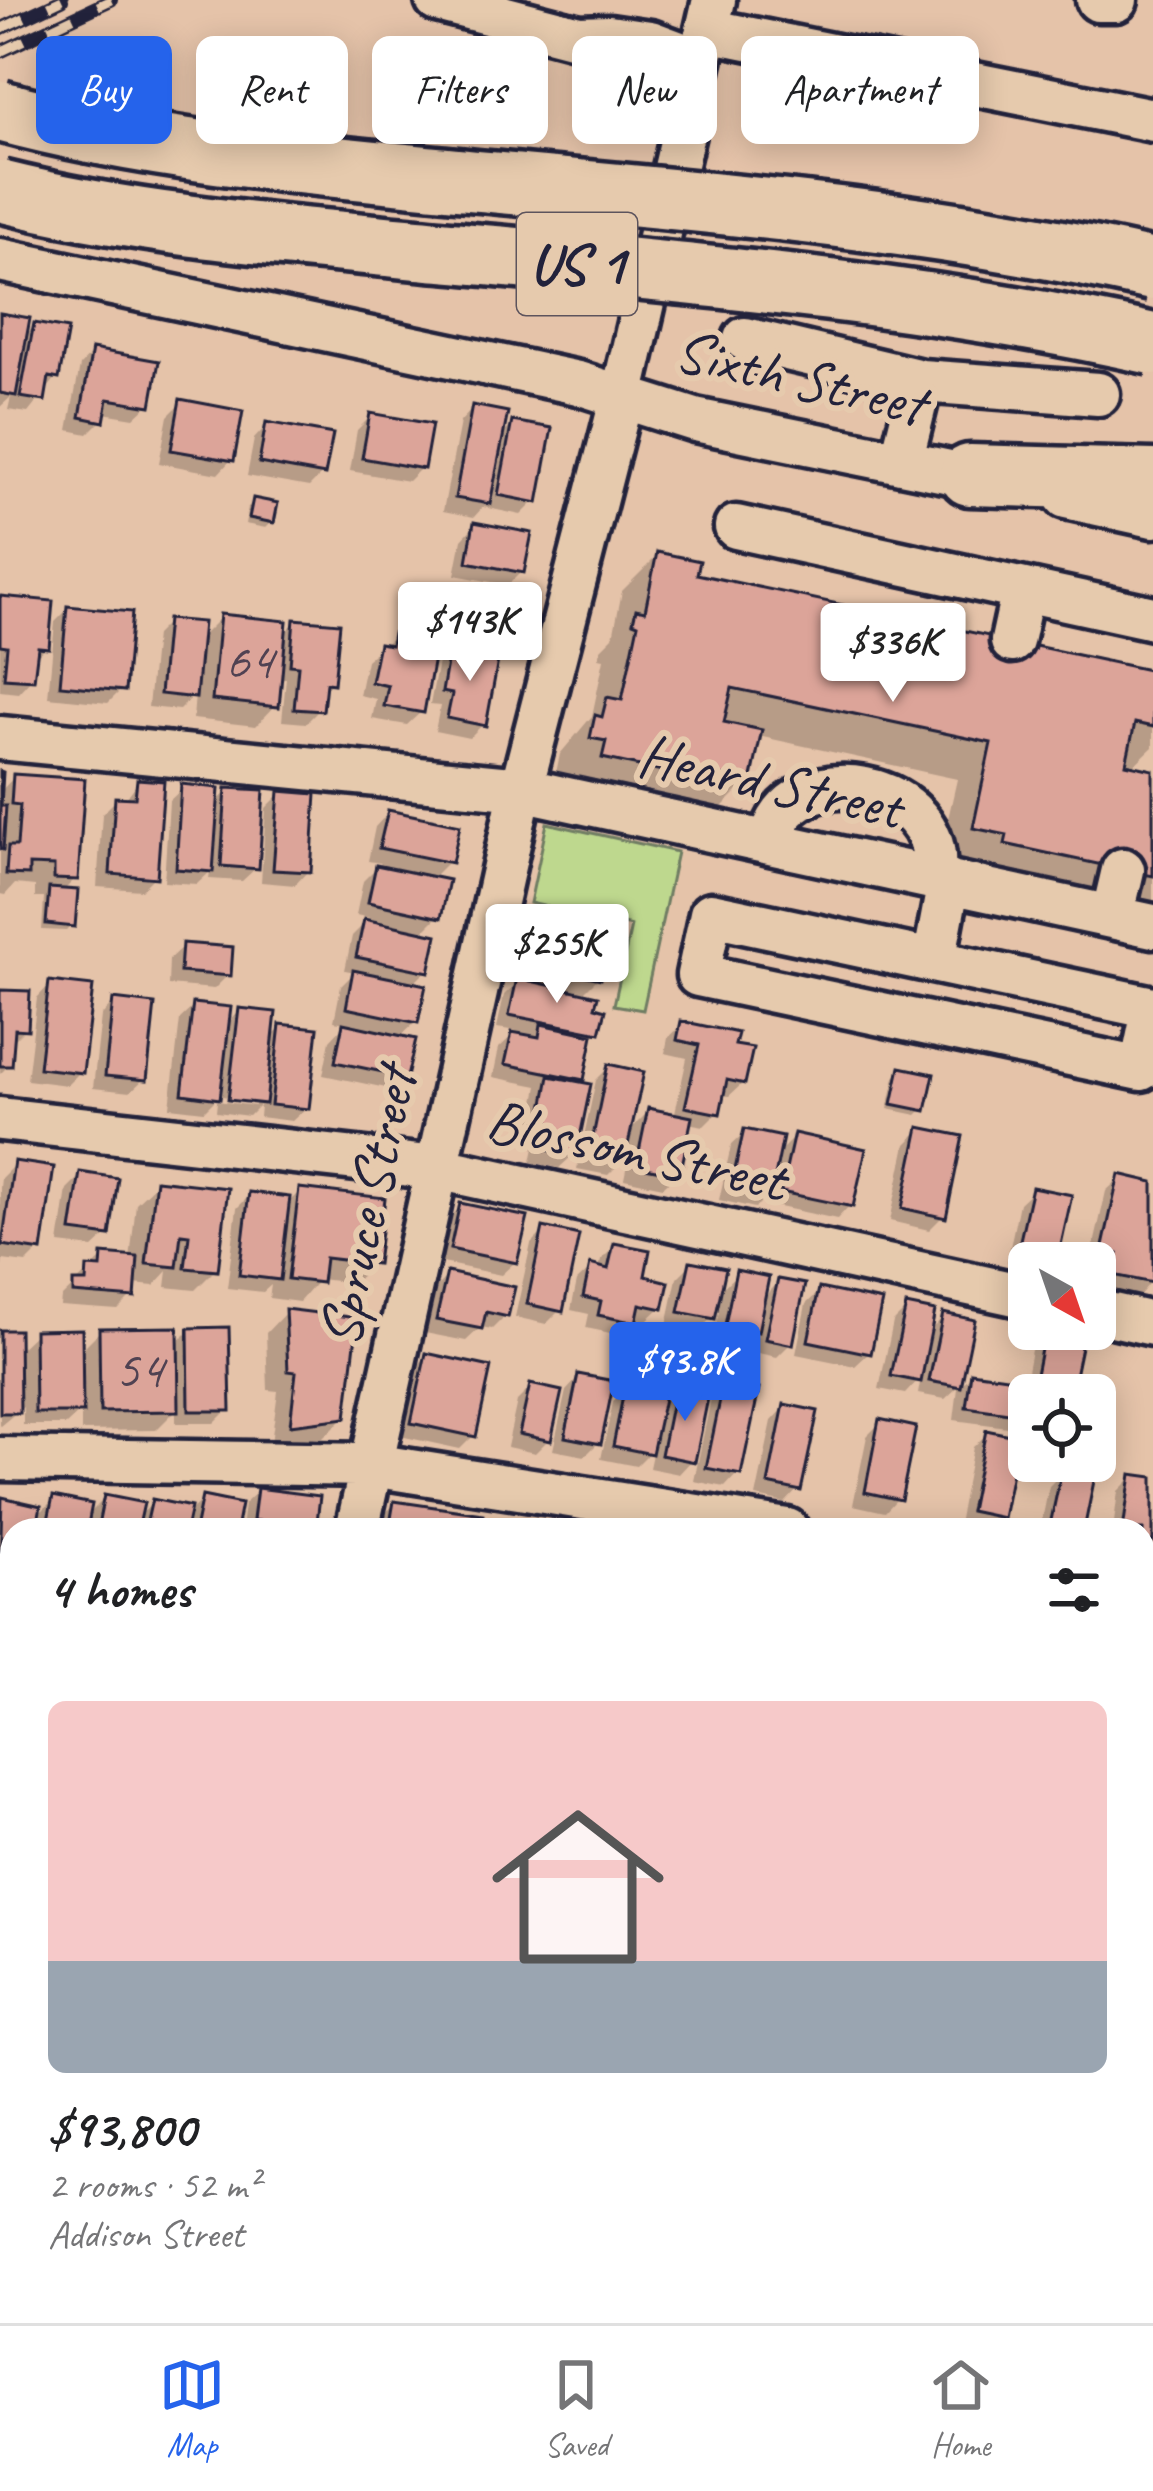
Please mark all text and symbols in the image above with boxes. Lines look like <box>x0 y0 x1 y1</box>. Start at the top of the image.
chip: Buy <box>36 36 172 144</box>
chip: Rent <box>196 36 348 144</box>
chip: Filters <box>372 36 548 144</box>
chip: New <box>572 36 717 144</box>
chip: Apartment <box>741 36 979 144</box>
road number: US 1 <box>517 213 637 315</box>
street label: Sixth Street <box>668 311 940 444</box>
pin: $143K <box>386 582 554 684</box>
text: $143K <box>425 596 515 645</box>
pin: $336K <box>809 603 977 705</box>
text: $336K <box>848 617 938 666</box>
house number: 64 <box>225 626 278 694</box>
street label: Heard Street <box>632 716 913 847</box>
pin: $255K <box>473 904 641 1006</box>
text: $255K <box>513 918 601 967</box>
street label: Spruce Street <box>300 1053 435 1353</box>
street label: Blossom Street <box>480 1081 797 1220</box>
north arrow <box>1008 1242 1116 1350</box>
map controls <box>1008 1242 1116 1482</box>
pin: $93.8K <box>587 1322 783 1424</box>
house number: 54 <box>115 1335 168 1403</box>
text: $93.8K <box>636 1336 734 1385</box>
button: locate <box>1008 1374 1116 1482</box>
icon: filters <box>1041 1557 1107 1623</box>
text: 4 homes <box>48 1558 192 1622</box>
icon: home <box>470 1779 686 1995</box>
text: $93,800 <box>48 2097 195 2161</box>
text: 2 rooms · 52 m² <box>48 2161 259 2210</box>
text: Addison Street <box>48 2210 244 2259</box>
tab: Map <box>159 2352 225 2466</box>
tab: Saved <box>543 2352 609 2466</box>
tab: Home <box>928 2352 994 2466</box>

